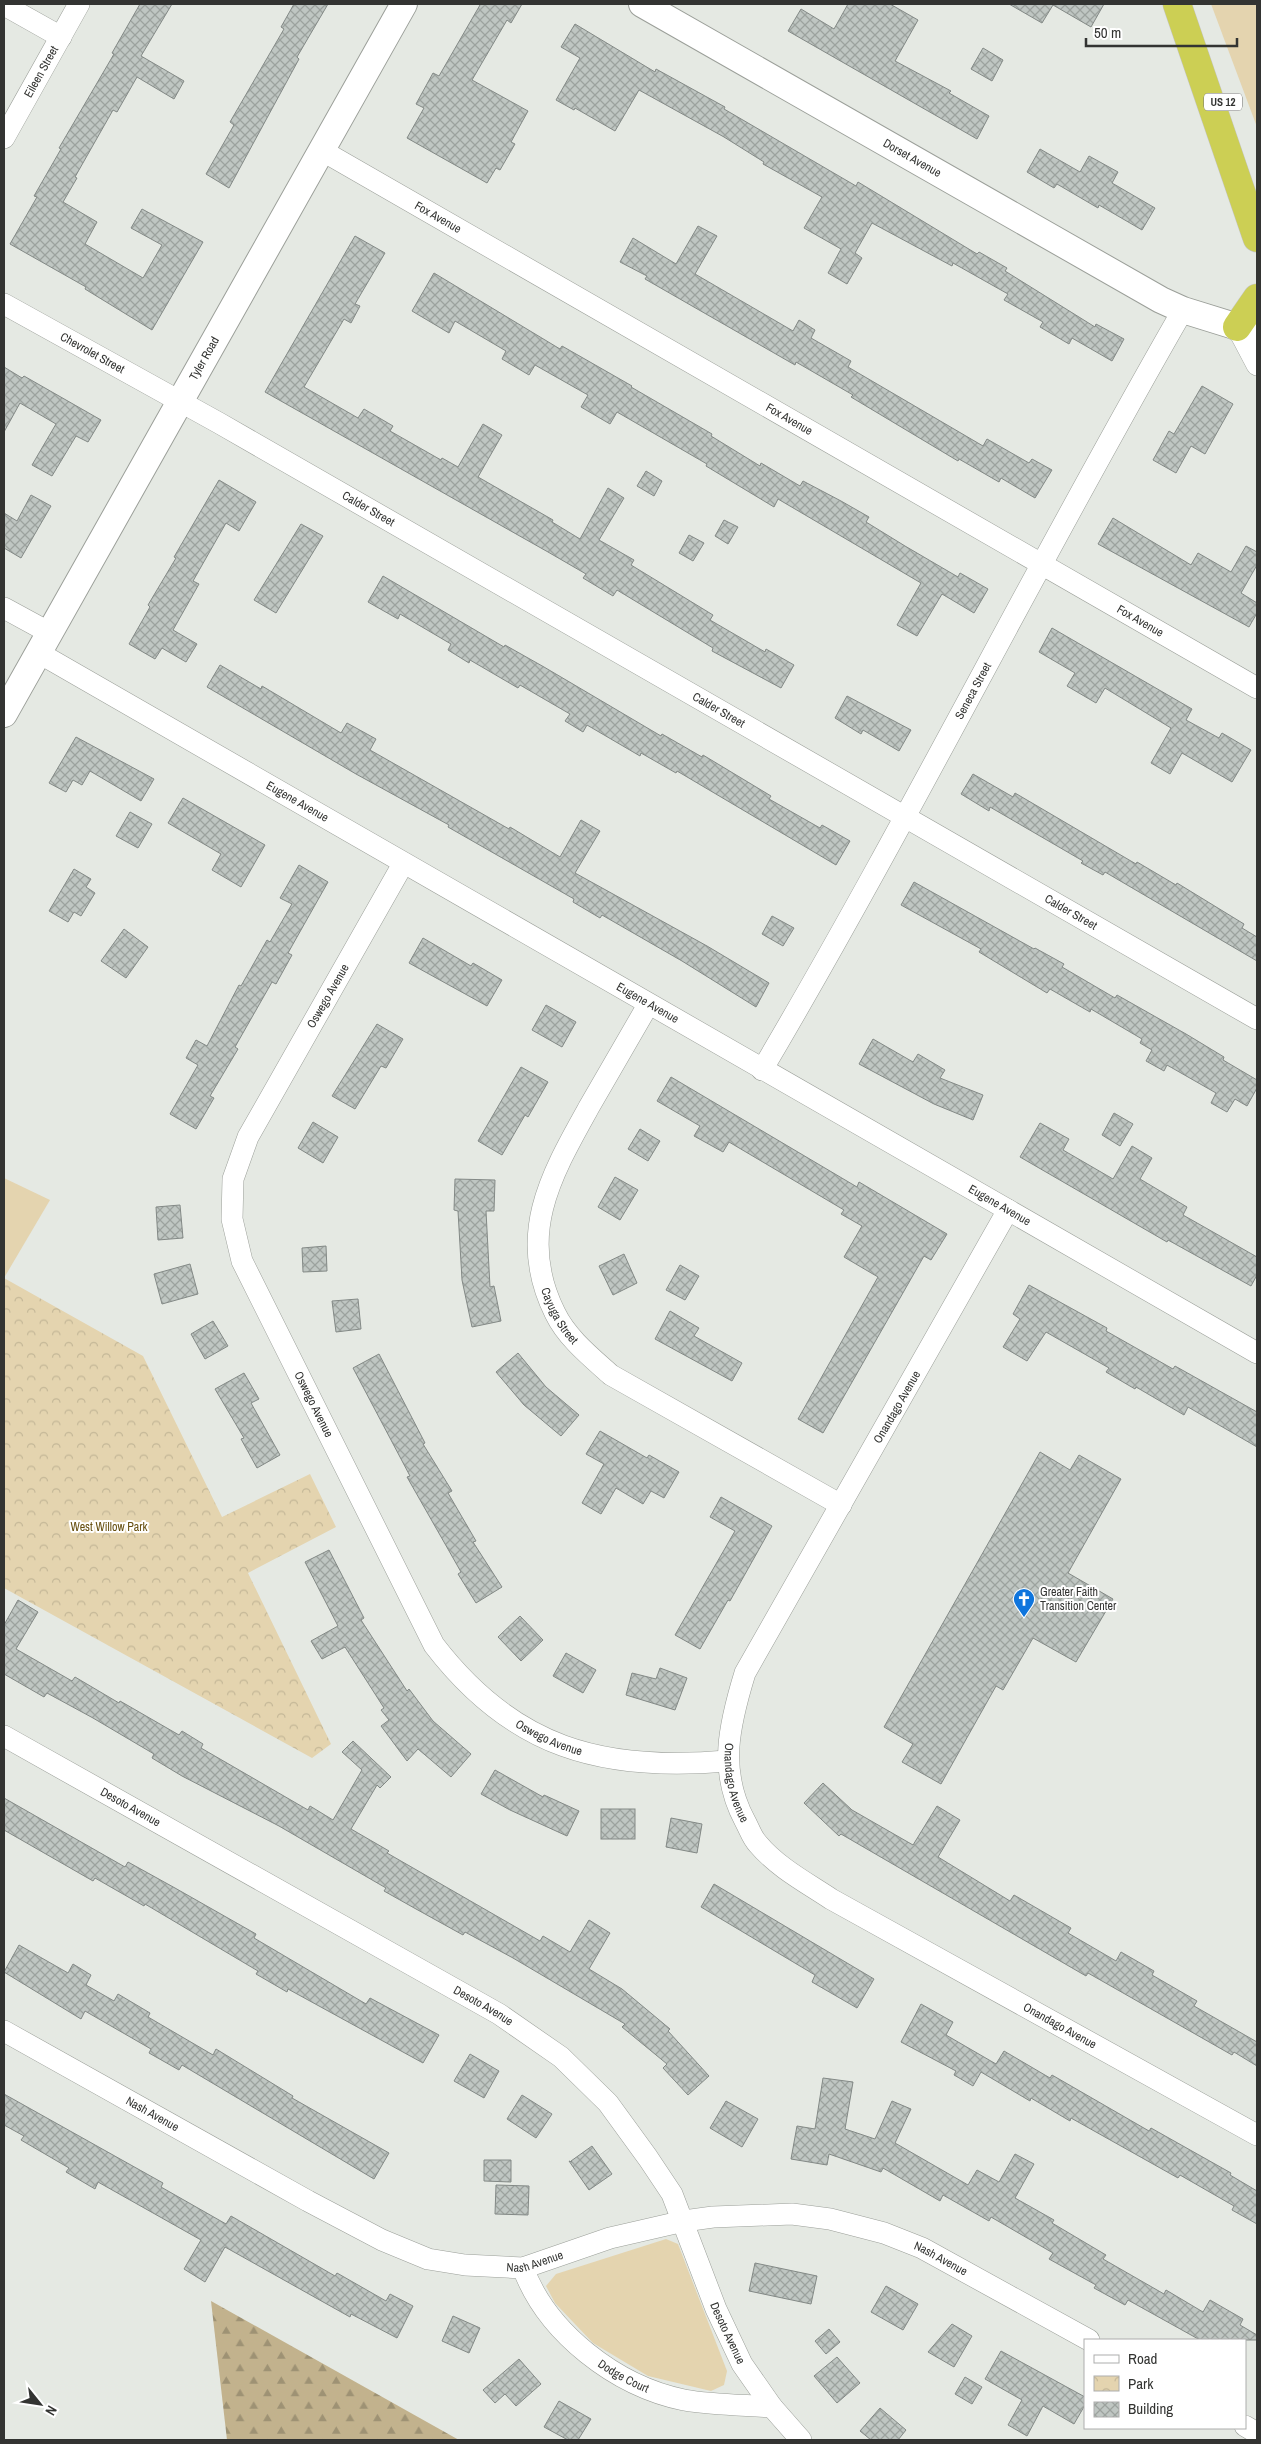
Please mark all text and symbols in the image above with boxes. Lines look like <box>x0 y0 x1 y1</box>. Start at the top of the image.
scale bar <box>1086 15 1237 47</box>
text: 50 m <box>1094 22 1121 43</box>
street label: Eileen Street <box>20 43 62 100</box>
road number: US 12 <box>1204 94 1242 110</box>
street label: Dorset Avenue <box>880 135 944 181</box>
street label: Fox Avenue <box>412 198 464 237</box>
street label: Chevrolet Street <box>57 329 128 377</box>
street label: Tyler Road <box>186 334 223 383</box>
street label: Fox Avenue <box>763 399 815 439</box>
street label: Calder Street <box>339 487 398 530</box>
street label: Fox Avenue <box>1114 601 1167 641</box>
street label: Seneca Street <box>951 659 995 722</box>
street label: Calder Street <box>690 689 748 731</box>
street label: Eugene Avenue <box>263 777 331 826</box>
street label: Calder Street <box>1042 891 1100 934</box>
street label: Oswego Avenue <box>303 961 353 1031</box>
street label: Eugene Avenue <box>614 979 682 1027</box>
street label: Eugene Avenue <box>966 1181 1034 1229</box>
street label: Cayuga Street <box>537 1285 582 1348</box>
street label: Onandago Avenue <box>870 1368 924 1446</box>
street label: Oswego Avenue <box>291 1369 337 1440</box>
park label: West Willow Park <box>71 1519 148 1535</box>
place label: Greater Faith Transition Center <box>1040 1584 1117 1614</box>
church icon: Greater Faith Transition Center <box>1012 1587 1036 1618</box>
street label: Oswego Avenue <box>513 1716 584 1759</box>
street label: Onandago Avenue <box>721 1742 752 1825</box>
street label: Desoto Avenue <box>97 1784 163 1830</box>
street label: Desoto Avenue <box>451 1982 516 2029</box>
street label: Onandago Avenue <box>1020 1999 1099 2053</box>
street label: Nash Avenue <box>123 2093 182 2135</box>
street label: Nash Avenue <box>912 2238 970 2279</box>
street label: Nash Avenue <box>506 2247 565 2276</box>
street label: Desoto Avenue <box>706 2300 749 2367</box>
legend <box>1084 2339 1246 2429</box>
text: Road <box>1128 2348 1157 2369</box>
street label: Dodge Court <box>595 2356 651 2397</box>
text: Park <box>1128 2373 1154 2394</box>
north arrow <box>15 2379 65 2429</box>
text: Building <box>1128 2398 1173 2419</box>
text: N <box>41 2402 61 2419</box>

